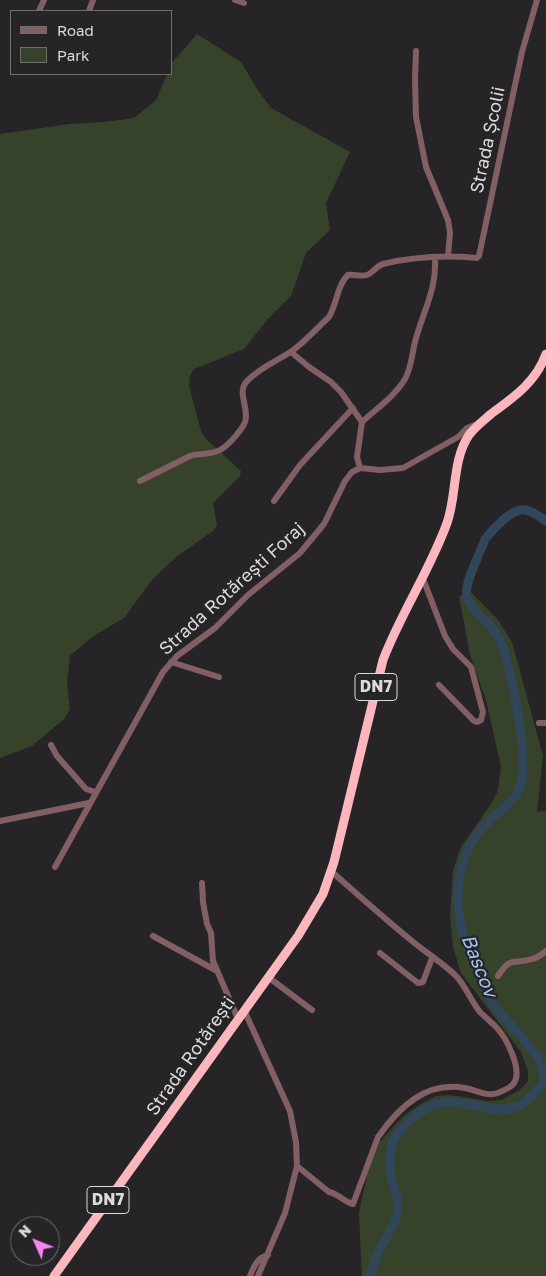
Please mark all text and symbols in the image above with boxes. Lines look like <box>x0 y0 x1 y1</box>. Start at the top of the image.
legend <box>10 10 172 75</box>
text: Road <box>57 21 94 39</box>
text: Park <box>57 46 89 64</box>
street label: Strada Școlii <box>466 85 510 195</box>
street label: Strada Rotărești Foraj <box>155 518 309 660</box>
road number: DN7 <box>355 674 397 700</box>
water label: Bascov <box>456 931 502 1001</box>
street label: Strada Rotărești <box>142 992 240 1120</box>
road number: DN7 <box>87 1186 129 1214</box>
north arrow <box>10 1216 60 1266</box>
text: N <box>15 1221 34 1241</box>

